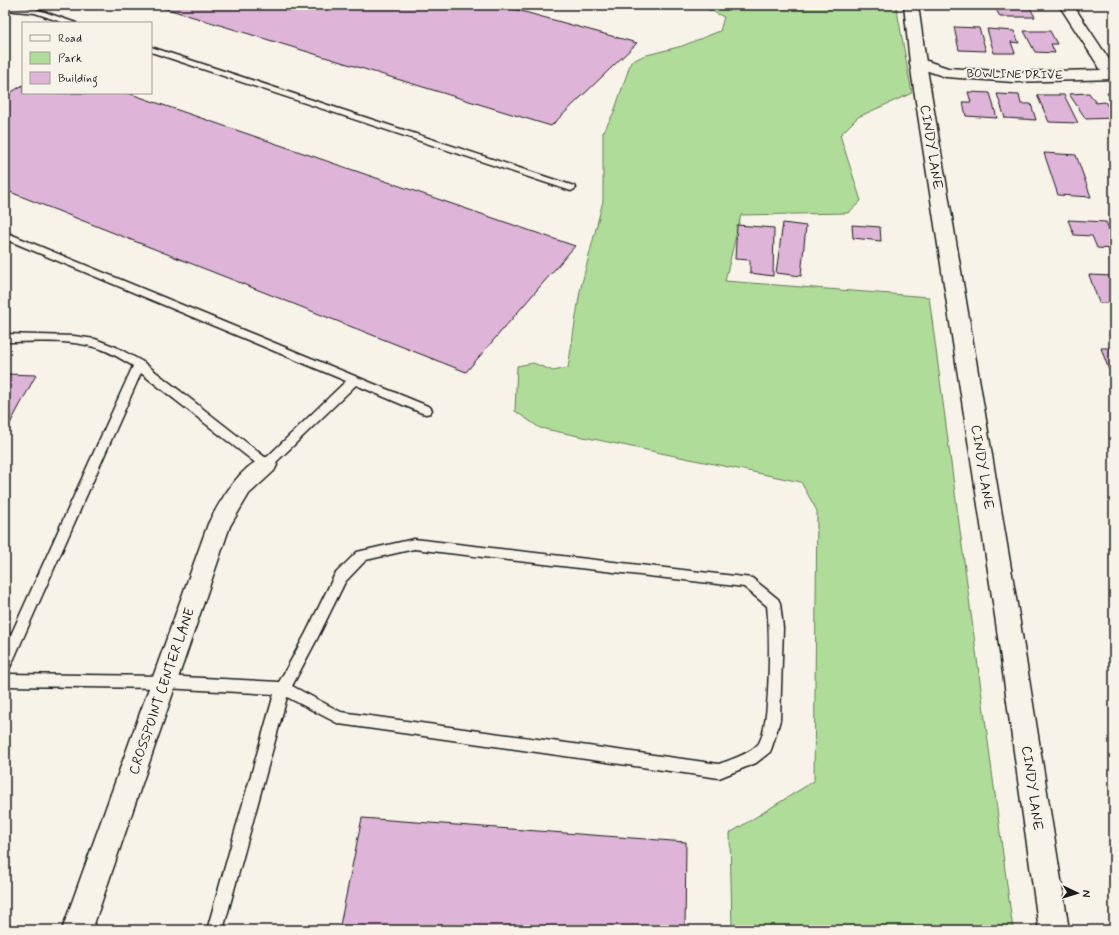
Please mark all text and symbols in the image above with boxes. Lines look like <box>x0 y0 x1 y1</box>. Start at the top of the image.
legend <box>22 22 152 94</box>
text: Road <box>58 31 82 47</box>
text: Park <box>58 51 82 67</box>
street label: BOWLINE DRIVE <box>966 66 1064 84</box>
text: Building <box>58 71 98 88</box>
street label: CINDY LANE <box>915 104 947 191</box>
street label: CINDY LANE <box>966 424 998 511</box>
street label: CROSSPOINT CENTER LANE <box>125 606 199 777</box>
street label: CINDY LANE <box>1017 745 1047 832</box>
north arrow <box>1057 873 1097 913</box>
text: N <box>1079 889 1093 898</box>

